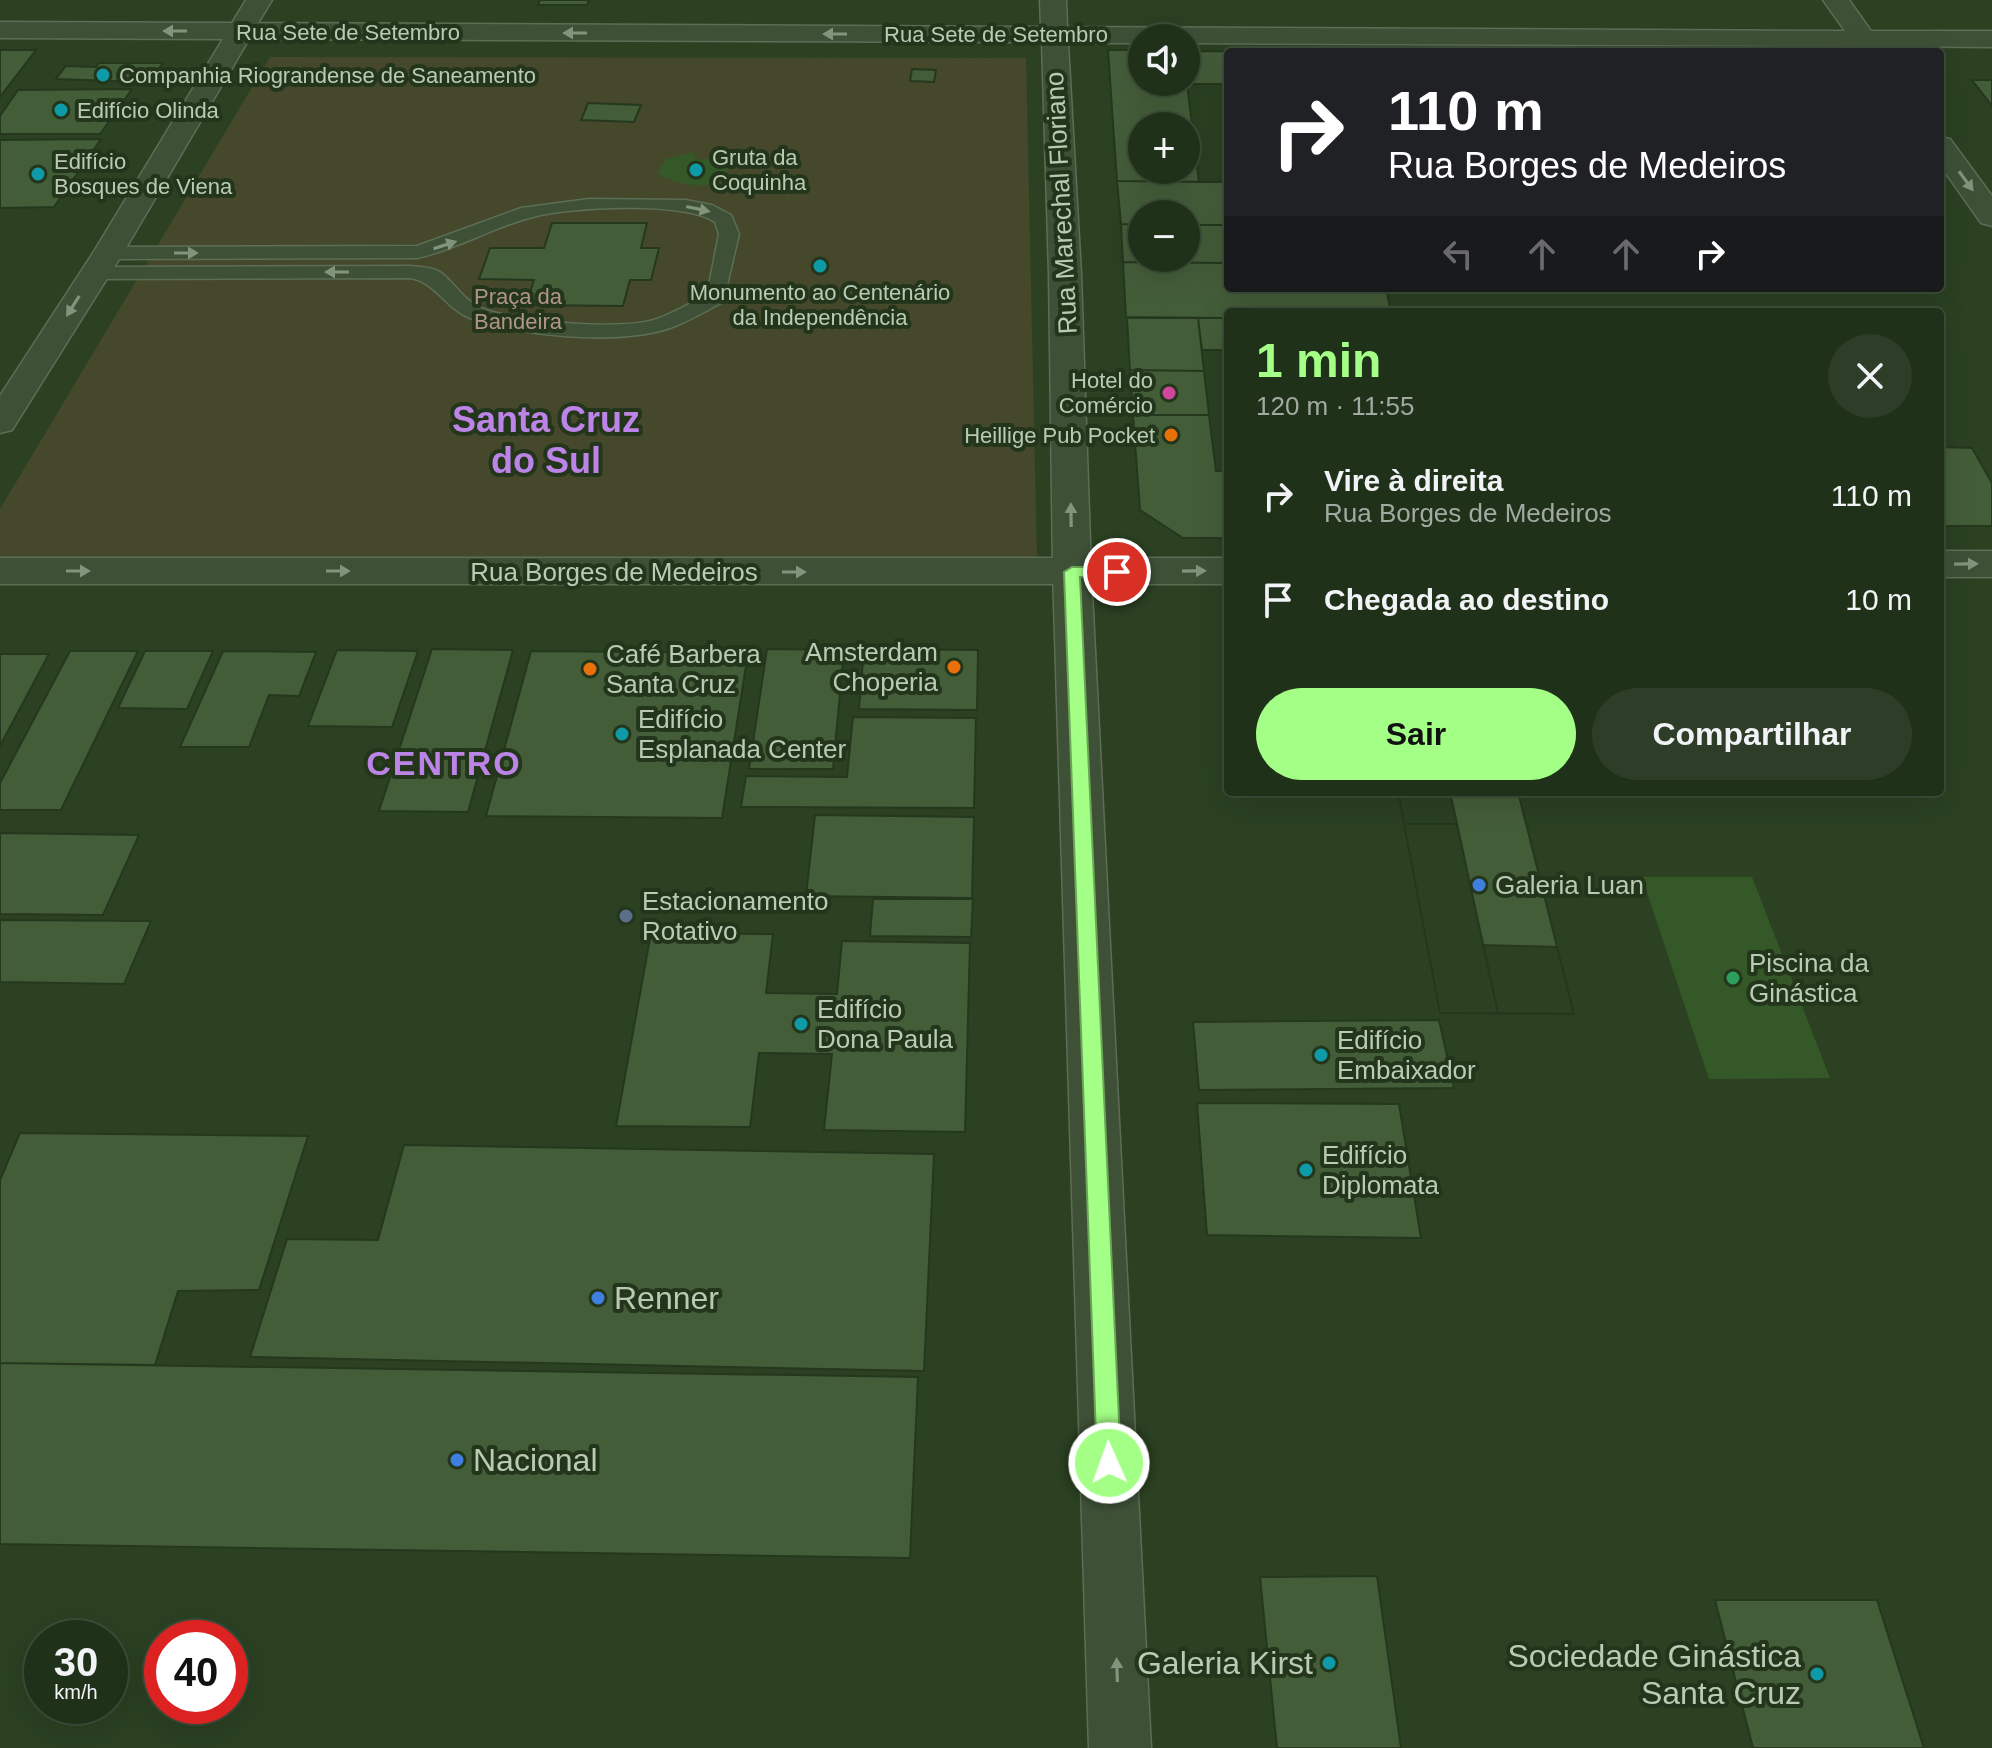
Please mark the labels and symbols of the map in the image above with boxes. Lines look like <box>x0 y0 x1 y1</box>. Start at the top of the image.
street label: Rua Sete de Setembro <box>236 20 460 45</box>
street label: Rua Sete de Setembro <box>884 22 1108 47</box>
one-way arrow <box>162 25 187 37</box>
one-way arrow <box>562 27 587 39</box>
one-way arrow <box>822 28 847 40</box>
place label: Companhia Riograndense de Saneamento <box>119 63 536 88</box>
marker: Companhia Riograndense de Saneamento <box>94 66 112 84</box>
street label: Rua Marechal Floriano <box>1039 71 1083 335</box>
place label: Edifício Olinda <box>77 98 220 123</box>
marker: Edifício Olinda <box>52 101 70 119</box>
place label: Gruta da Coquinha <box>712 145 807 195</box>
place label: Edifício Bosques de Viena <box>54 149 233 199</box>
marker: Gruta da Coquinha <box>687 161 705 179</box>
marker: Edifício Bosques de Viena <box>29 165 47 183</box>
one-way arrow <box>1958 170 1974 192</box>
one-way arrow <box>685 203 710 215</box>
one-way arrow <box>433 239 457 251</box>
one-way arrow <box>174 247 199 259</box>
marker: Monumento ao Centenário da Independência <box>811 257 829 275</box>
one-way arrow <box>324 266 349 278</box>
place label: Monumento ao Centenário da Independência <box>690 280 950 330</box>
park label: Praça da Bandeira <box>474 284 563 334</box>
one-way arrow <box>67 295 81 317</box>
place label: Hotel do Comércio <box>1059 368 1153 418</box>
marker: Hotel do Comércio <box>1160 384 1178 402</box>
district label: Santa Cruz do Sul <box>452 399 640 481</box>
place label: Heillige Pub Pocket <box>964 423 1155 448</box>
marker: Heillige Pub Pocket <box>1162 426 1180 444</box>
one-way arrow <box>1064 502 1077 527</box>
pin <box>1083 538 1151 606</box>
street label: Rua Borges de Medeiros <box>470 557 758 587</box>
one-way arrow <box>1954 558 1979 570</box>
one-way arrow <box>66 565 91 577</box>
one-way arrow <box>326 565 351 577</box>
one-way arrow <box>1182 565 1207 577</box>
one-way arrow <box>782 566 807 578</box>
place label: Amsterdam Choperia <box>805 637 939 697</box>
place label: Café Barbera Santa Cruz <box>606 639 761 699</box>
marker: Amsterdam Choperia <box>945 658 963 676</box>
marker: Café Barbera Santa Cruz <box>581 660 599 678</box>
place label: Edifício Esplanada Center <box>638 704 846 764</box>
marker: Edifício Esplanada Center <box>613 725 631 743</box>
district label: CENTRO <box>366 744 522 782</box>
place label: Galeria Luan <box>1495 870 1644 900</box>
marker: Galeria Luan <box>1470 876 1488 894</box>
place label: Estacionamento Rotativo <box>642 886 828 946</box>
marker: Estacionamento Rotativo <box>617 907 635 925</box>
place label: Piscina da Ginástica <box>1749 948 1869 1008</box>
marker: Piscina da Ginástica <box>1724 969 1742 987</box>
place label: Edifício Dona Paula <box>817 994 953 1054</box>
marker: Edifício Dona Paula <box>792 1015 810 1033</box>
place label: Edifício Embaixador <box>1337 1025 1476 1085</box>
marker: Edifício Embaixador <box>1312 1046 1330 1064</box>
place label: Edifício Diplomata <box>1322 1140 1440 1200</box>
marker: Edifício Diplomata <box>1297 1161 1315 1179</box>
place label: Renner <box>614 1280 719 1316</box>
marker: Renner <box>589 1289 607 1307</box>
position arrow <box>1067 1421 1151 1505</box>
place label: Nacional <box>473 1442 598 1478</box>
marker: Nacional <box>448 1451 466 1469</box>
speed limit sign: 40 <box>144 1620 248 1724</box>
place label: Sociedade Ginástica Santa Cruz <box>1507 1638 1801 1711</box>
place label: Galeria Kirst <box>1137 1645 1313 1681</box>
marker: Galeria Kirst <box>1320 1654 1338 1672</box>
one-way arrow <box>1111 1657 1124 1682</box>
marker: Sociedade Ginástica Santa Cruz <box>1808 1665 1826 1683</box>

